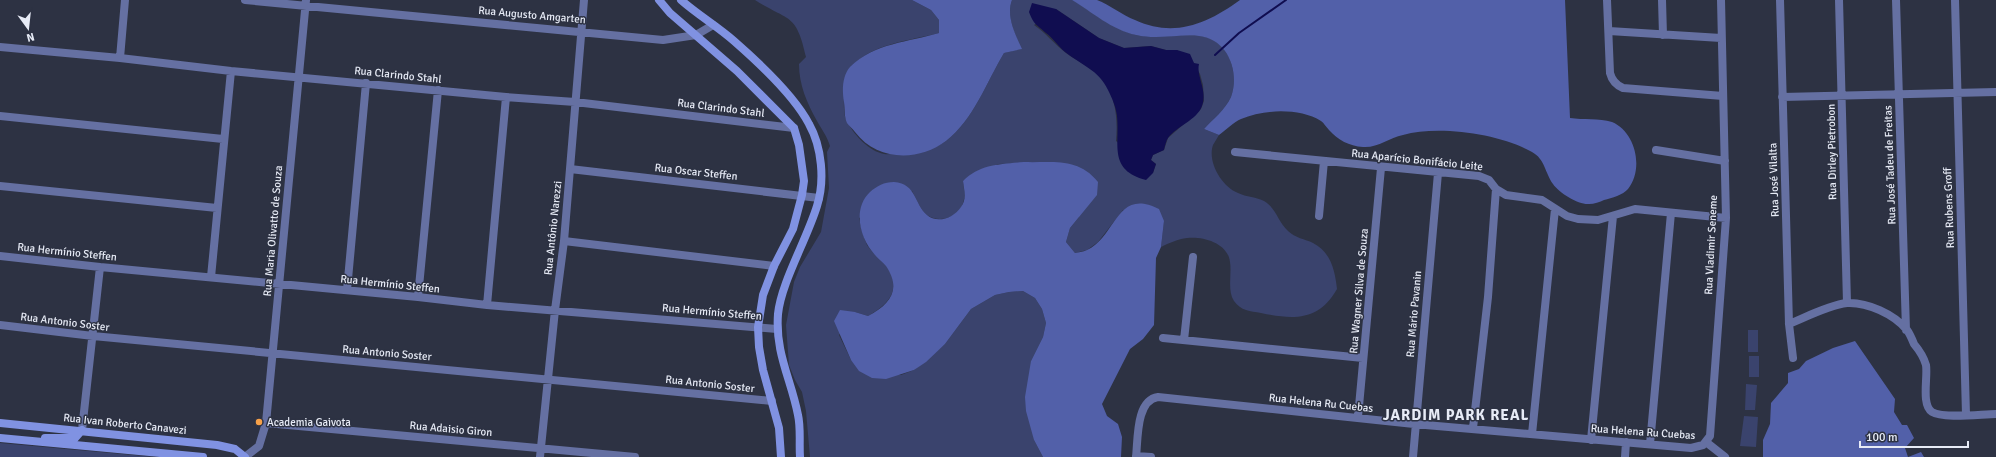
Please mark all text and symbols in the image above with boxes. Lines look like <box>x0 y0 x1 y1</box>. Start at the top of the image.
street label: Rua Augusto Amgarten <box>478 4 586 26</box>
north arrow <box>8 8 48 48</box>
text: N <box>25 30 36 44</box>
street label: Rua Clarindo Stahl <box>354 64 442 86</box>
street label: Rua Clarindo Stahl <box>677 96 765 120</box>
street label: Rua Dirley Pietrobon <box>1825 104 1839 200</box>
street label: Rua José Tadeu de Freitas <box>1881 105 1899 225</box>
street label: Rua José Vilalta <box>1766 142 1782 217</box>
street label: Rua Aparício Bonifácio Leite <box>1351 147 1483 173</box>
street label: Rua Oscar Steffen <box>654 161 738 183</box>
street label: Rua Maria Olivatto de Souza <box>261 164 285 297</box>
street label: Rua Rubens Groff <box>1941 166 1957 249</box>
street label: Rua Antônio Narezzi <box>542 180 564 276</box>
street label: Rua Vladimir Seneme <box>1702 195 1720 295</box>
street label: Rua Wagner Silva de Souza <box>1347 227 1371 354</box>
street label: Rua Hermínio Steffen <box>17 240 117 264</box>
street label: Rua Mário Pavanin <box>1404 270 1424 358</box>
street label: Rua Hermínio Steffen <box>340 272 440 296</box>
street label: Rua Hermínio Steffen <box>662 301 762 323</box>
street label: Rua Antonio Soster <box>20 310 110 334</box>
street label: Rua Antonio Soster <box>342 343 432 363</box>
street label: Rua Antonio Soster <box>665 373 755 395</box>
street label: Rua Helena Ru Cuebas <box>1268 391 1374 415</box>
district label: JARDIM PARK REAL <box>1383 406 1529 424</box>
street label: Rua Ivan Roberto Canavezi <box>63 411 187 437</box>
place label: Academia Gaivota <box>267 416 351 429</box>
marker: Academia Gaivota <box>254 417 264 427</box>
street label: Rua Adaisio Giron <box>409 419 493 439</box>
street label: Rua Helena Ru Cuebas <box>1590 422 1696 442</box>
scale bar <box>1860 423 1968 449</box>
text: 100 m <box>1866 430 1898 445</box>

